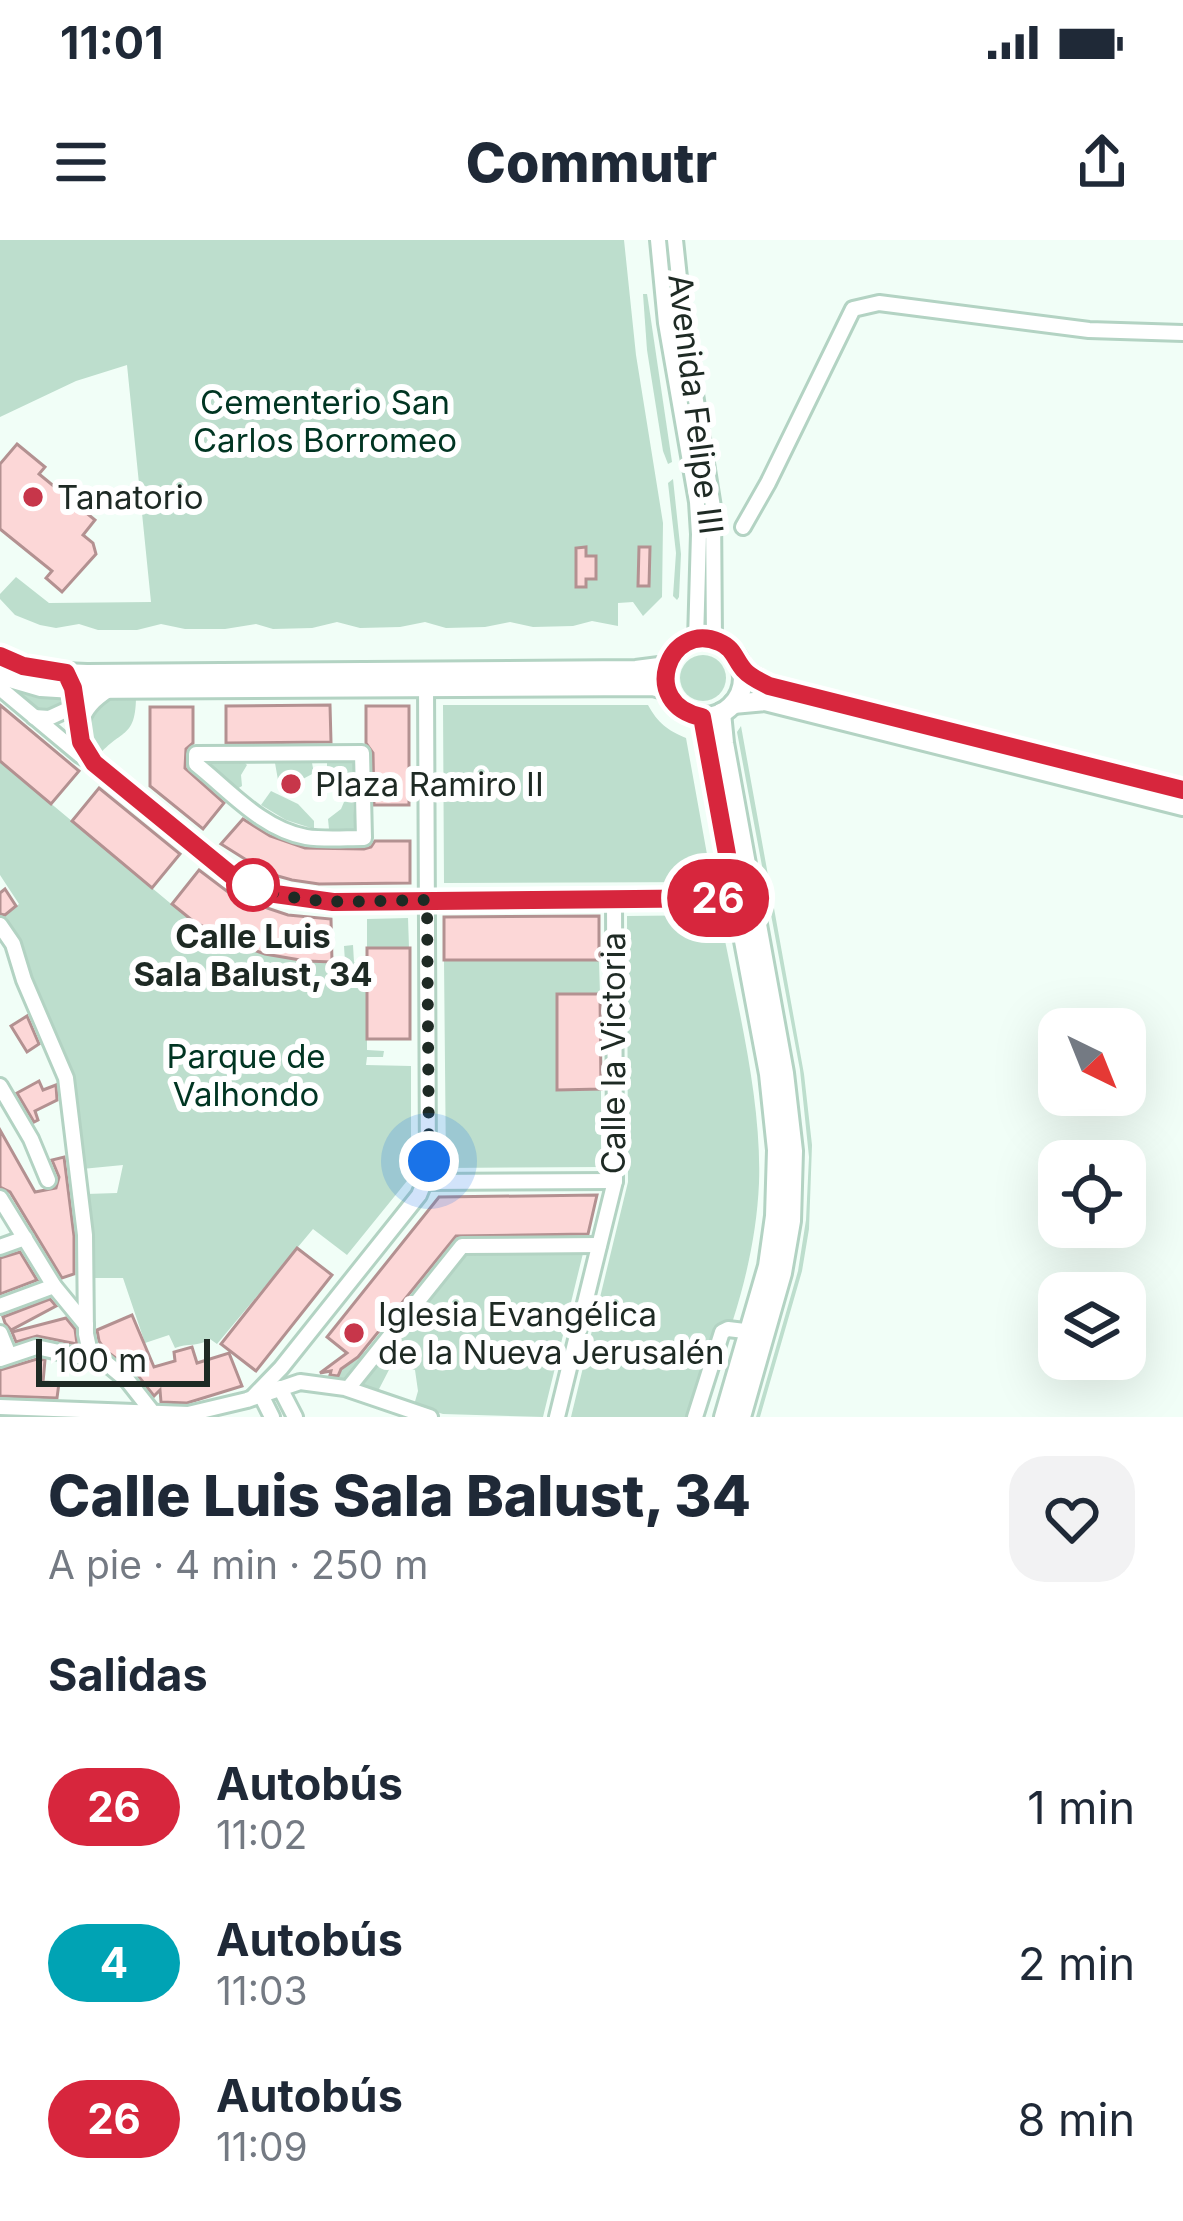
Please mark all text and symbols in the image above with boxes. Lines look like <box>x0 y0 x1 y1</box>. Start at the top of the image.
text: 11:01 <box>60 15 164 70</box>
icon: menu <box>48 129 114 195</box>
icon: share <box>1069 129 1135 195</box>
text: Commutr <box>466 130 717 195</box>
street label: Avenida Felipe III <box>660 272 732 536</box>
park label: Cementerio San Carlos Borromeo <box>193 382 457 460</box>
place label: Tanatorio <box>57 477 203 517</box>
marker: Tanatorio <box>20 484 46 510</box>
place label: Plaza Ramiro II <box>315 764 544 804</box>
marker: Plaza Ramiro II <box>278 771 304 797</box>
line badge: 26 <box>664 859 772 937</box>
marker: Calle Luis Sala Balust, 34 <box>228 860 278 910</box>
text: 26 <box>691 872 745 923</box>
place label: Calle Luis Sala Balust, 34 <box>133 916 373 994</box>
street label: Calle la Victoria <box>593 932 633 1174</box>
north arrow <box>1038 1008 1146 1116</box>
map controls <box>1038 1008 1146 1380</box>
park label: Parque de Valhondo <box>166 1036 326 1114</box>
your location <box>399 1131 459 1191</box>
button: locate <box>1038 1140 1146 1248</box>
button: layers <box>1038 1272 1146 1380</box>
place label: Iglesia Evangélica de la Nueva Jerusalén <box>378 1294 724 1372</box>
marker: Iglesia Evangélica de la Nueva Jerusalén <box>341 1320 367 1346</box>
scale bar <box>36 1333 210 1386</box>
text: 100 m <box>54 1340 147 1380</box>
button: heart <box>1009 1456 1135 1582</box>
text: Calle Luis Sala Balust, 34 <box>48 1461 751 1530</box>
text: A pie · 4 min · 250 m <box>48 1541 428 1588</box>
text: Salidas <box>48 1647 208 1702</box>
text: Autobús <box>216 1756 403 1811</box>
text: 1 min <box>1027 1780 1135 1835</box>
text: 26 <box>87 1781 141 1832</box>
text: 11:02 <box>216 1811 307 1858</box>
text: Autobús <box>216 1912 403 1967</box>
text: 2 min <box>1018 1936 1135 1991</box>
text: 4 <box>100 1937 128 1988</box>
text: 11:03 <box>216 1967 308 2014</box>
text: Autobús <box>216 2068 403 2123</box>
text: 8 min <box>1018 2092 1135 2147</box>
text: 26 <box>87 2093 141 2144</box>
text: 11:09 <box>216 2123 308 2170</box>

